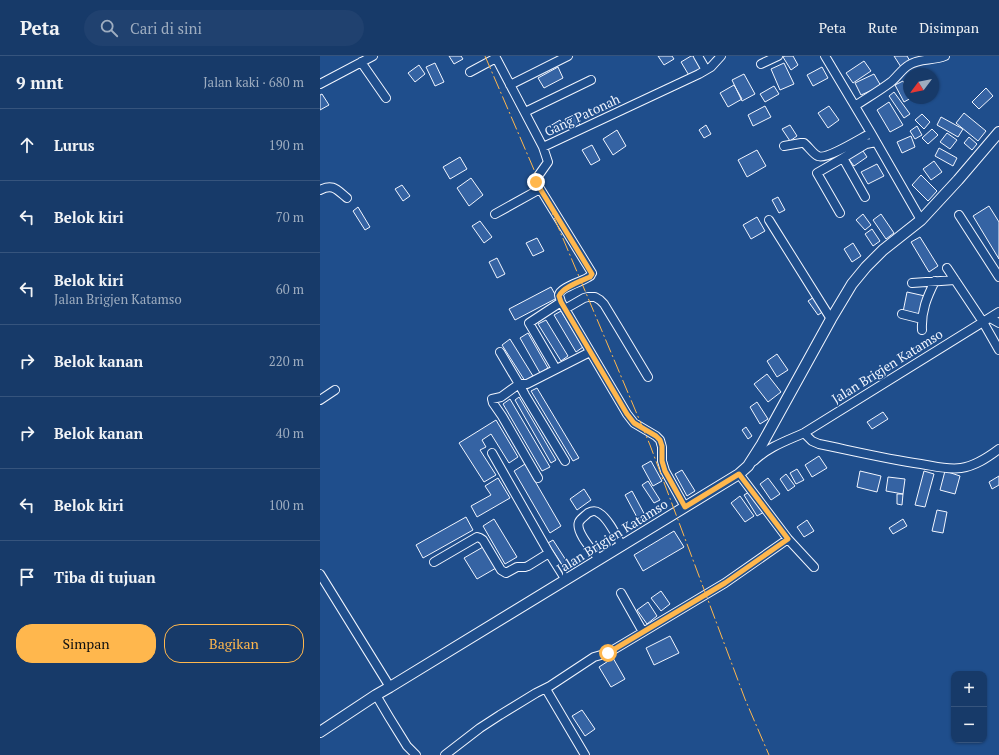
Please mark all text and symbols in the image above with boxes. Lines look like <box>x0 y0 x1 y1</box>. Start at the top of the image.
search box <box>84 10 364 46</box>
text: Peta <box>20 15 60 40</box>
icon: search <box>98 17 120 39</box>
text: Cari di sini <box>130 18 202 38</box>
text: Peta <box>819 18 846 37</box>
text: Rute <box>868 18 897 37</box>
text: Disimpan <box>919 18 979 37</box>
north arrow <box>903 68 939 104</box>
text: 9 mnt <box>16 71 64 94</box>
text: Jalan kaki · 680 m <box>203 73 304 91</box>
street label: Gang Patonah <box>541 89 623 140</box>
icon: ahead <box>16 134 38 156</box>
text: Lurus <box>54 135 95 155</box>
text: 190 m <box>269 136 304 154</box>
route end <box>527 173 545 191</box>
icon: left <box>16 206 38 228</box>
text: Belok kiri <box>54 207 124 227</box>
text: 70 m <box>276 208 304 226</box>
text: Belok kiri <box>54 270 124 290</box>
icon: left <box>16 278 38 300</box>
text: 60 m <box>276 280 304 298</box>
text: Jalan Brigjen Katamso <box>54 290 182 308</box>
street label: Jalan Brigjen Katamso <box>828 325 946 407</box>
icon: right <box>16 350 38 372</box>
text: Belok kanan <box>54 351 143 371</box>
text: 220 m <box>269 352 304 370</box>
icon: right <box>16 422 38 444</box>
text: Belok kanan <box>54 423 143 443</box>
text: 40 m <box>276 424 304 442</box>
icon: left <box>16 494 38 516</box>
text: Belok kiri <box>54 495 124 515</box>
street label: Jalan Brigjen Katamso <box>553 495 671 577</box>
text: 100 m <box>269 496 304 514</box>
icon: arrive <box>16 566 38 588</box>
text: Tiba di tujuan <box>54 567 156 587</box>
button: Simpan <box>16 624 156 663</box>
button: Bagikan <box>164 624 304 663</box>
route start <box>599 644 617 662</box>
map controls <box>951 671 987 743</box>
button: + <box>951 671 987 707</box>
button: − <box>951 707 987 743</box>

